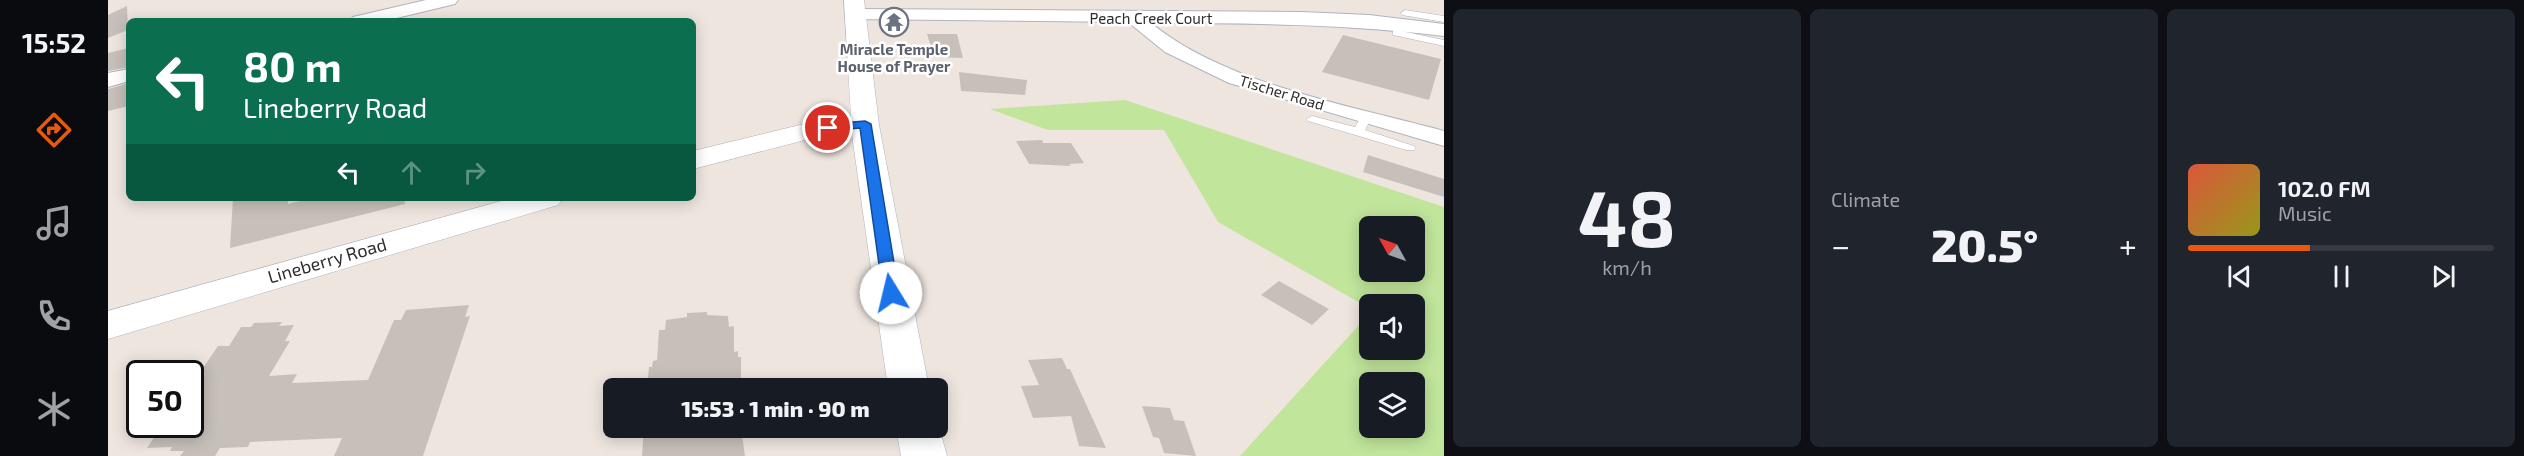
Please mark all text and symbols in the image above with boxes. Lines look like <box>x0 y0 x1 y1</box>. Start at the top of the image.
temple icon: Miracle Temple House of Prayer <box>878 6 910 38</box>
street label: Peach Creek Court <box>1089 9 1213 27</box>
text: 15:52 <box>22 26 86 58</box>
text: 80 m <box>243 40 342 90</box>
place label: Miracle Temple House of Prayer <box>838 40 951 76</box>
icon: left <box>144 42 222 120</box>
street label: Tischer Road <box>1237 71 1327 113</box>
text: Lineberry Road <box>243 91 427 123</box>
pin <box>802 102 853 153</box>
icon: directions <box>33 109 75 151</box>
icon: arrive <box>811 111 844 144</box>
icon: left <box>332 156 365 189</box>
icon: ahead <box>395 156 428 189</box>
icon: right <box>458 156 491 189</box>
text: 48 <box>1578 169 1676 263</box>
text: 102.0 FM <box>2278 175 2371 201</box>
text: Climate <box>1831 187 1900 211</box>
text: Music <box>2278 201 2332 225</box>
icon: music <box>33 202 75 244</box>
north arrow <box>1359 216 1425 282</box>
map controls <box>1359 216 1425 438</box>
text: 20.5° <box>1931 217 2038 271</box>
text: − <box>1831 225 1850 265</box>
text: + <box>2119 225 2137 265</box>
street label: Lineberry Road <box>265 233 389 287</box>
text: km/h <box>1602 255 1652 279</box>
icon: previous <box>2223 260 2256 293</box>
icon: pause <box>2325 260 2358 293</box>
icon: next <box>2427 260 2460 293</box>
position arrow <box>859 261 923 325</box>
button: sound <box>1359 294 1425 360</box>
icon: phone <box>33 295 75 337</box>
speed limit sign: 50 <box>126 360 204 438</box>
button: layers <box>1359 372 1425 438</box>
icon: climate <box>33 388 75 430</box>
text: 15:53 · 1 min · 90 m <box>681 395 870 421</box>

